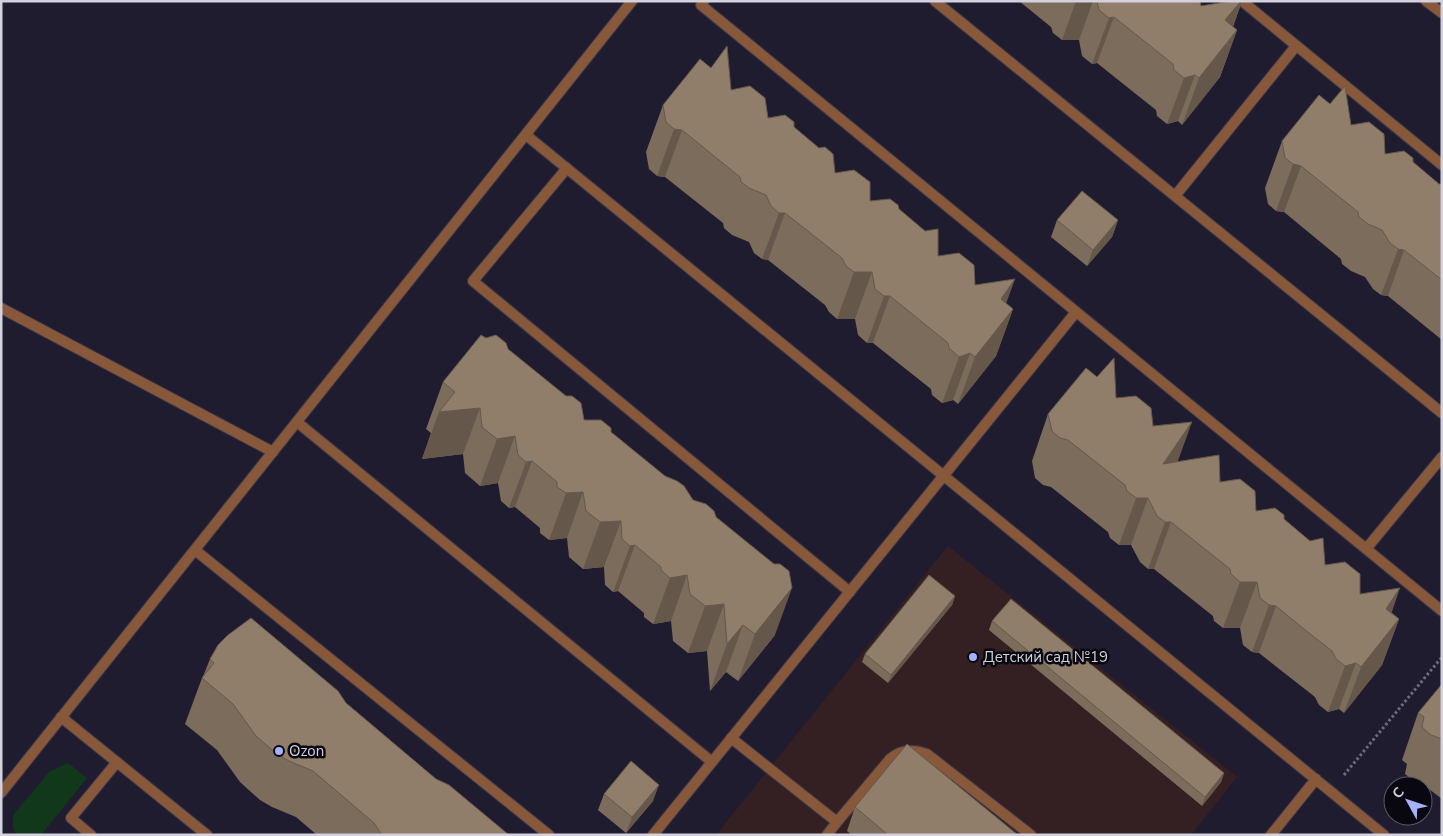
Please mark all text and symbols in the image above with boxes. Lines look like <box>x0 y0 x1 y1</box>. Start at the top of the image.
place label: Детский сад №19 <box>983 647 1108 667</box>
marker: Детский сад №19 <box>967 651 979 663</box>
place label: Ozon <box>289 741 324 761</box>
marker: Ozon <box>273 745 285 757</box>
north arrow <box>1383 776 1433 826</box>
text: С <box>1388 783 1409 803</box>

